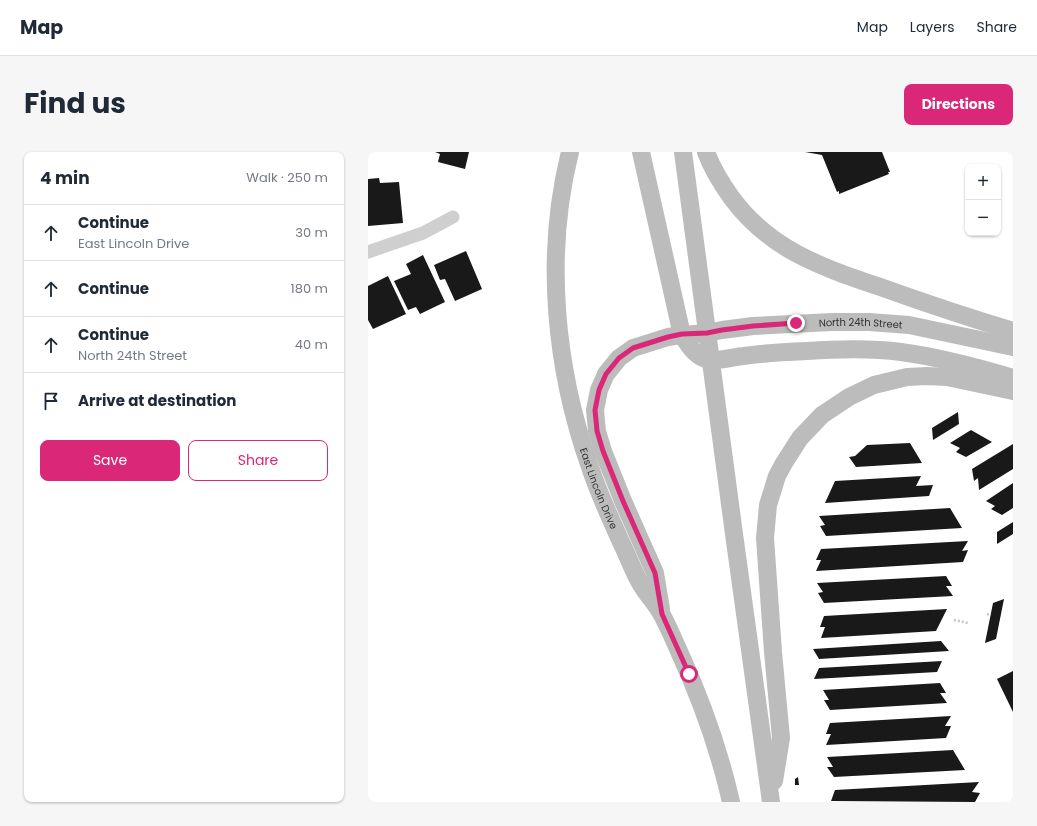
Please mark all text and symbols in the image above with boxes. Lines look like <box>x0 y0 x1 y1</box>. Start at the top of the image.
text: Map <box>20 14 63 41</box>
text: Map <box>857 17 888 37</box>
text: Layers <box>910 17 954 37</box>
text: Share <box>976 17 1017 37</box>
text: Find us <box>24 84 126 123</box>
button: Directions <box>904 84 1013 125</box>
map controls <box>965 164 1001 236</box>
button: + <box>965 164 1001 200</box>
text: 4 min <box>40 166 90 190</box>
text: Walk · 250 m <box>246 168 328 187</box>
button: − <box>965 200 1001 236</box>
text: Continue <box>78 212 149 233</box>
icon: ahead <box>40 222 62 244</box>
text: 30 m <box>295 223 328 242</box>
text: East Lincoln Drive <box>78 234 189 253</box>
icon: ahead <box>40 278 62 300</box>
text: Continue <box>78 278 149 299</box>
text: 180 m <box>291 279 328 298</box>
route end <box>787 314 805 332</box>
street label: North 24th Street <box>818 315 903 332</box>
text: Continue <box>78 324 149 345</box>
icon: ahead <box>40 334 62 356</box>
text: 40 m <box>295 335 328 354</box>
text: North 24th Street <box>78 346 187 365</box>
icon: arrive <box>40 390 62 412</box>
text: Arrive at destination <box>78 390 236 411</box>
button: Save <box>40 440 180 481</box>
button: Share <box>188 440 328 481</box>
street label: East Lincoln Drive <box>577 446 622 531</box>
route start <box>680 665 698 683</box>

